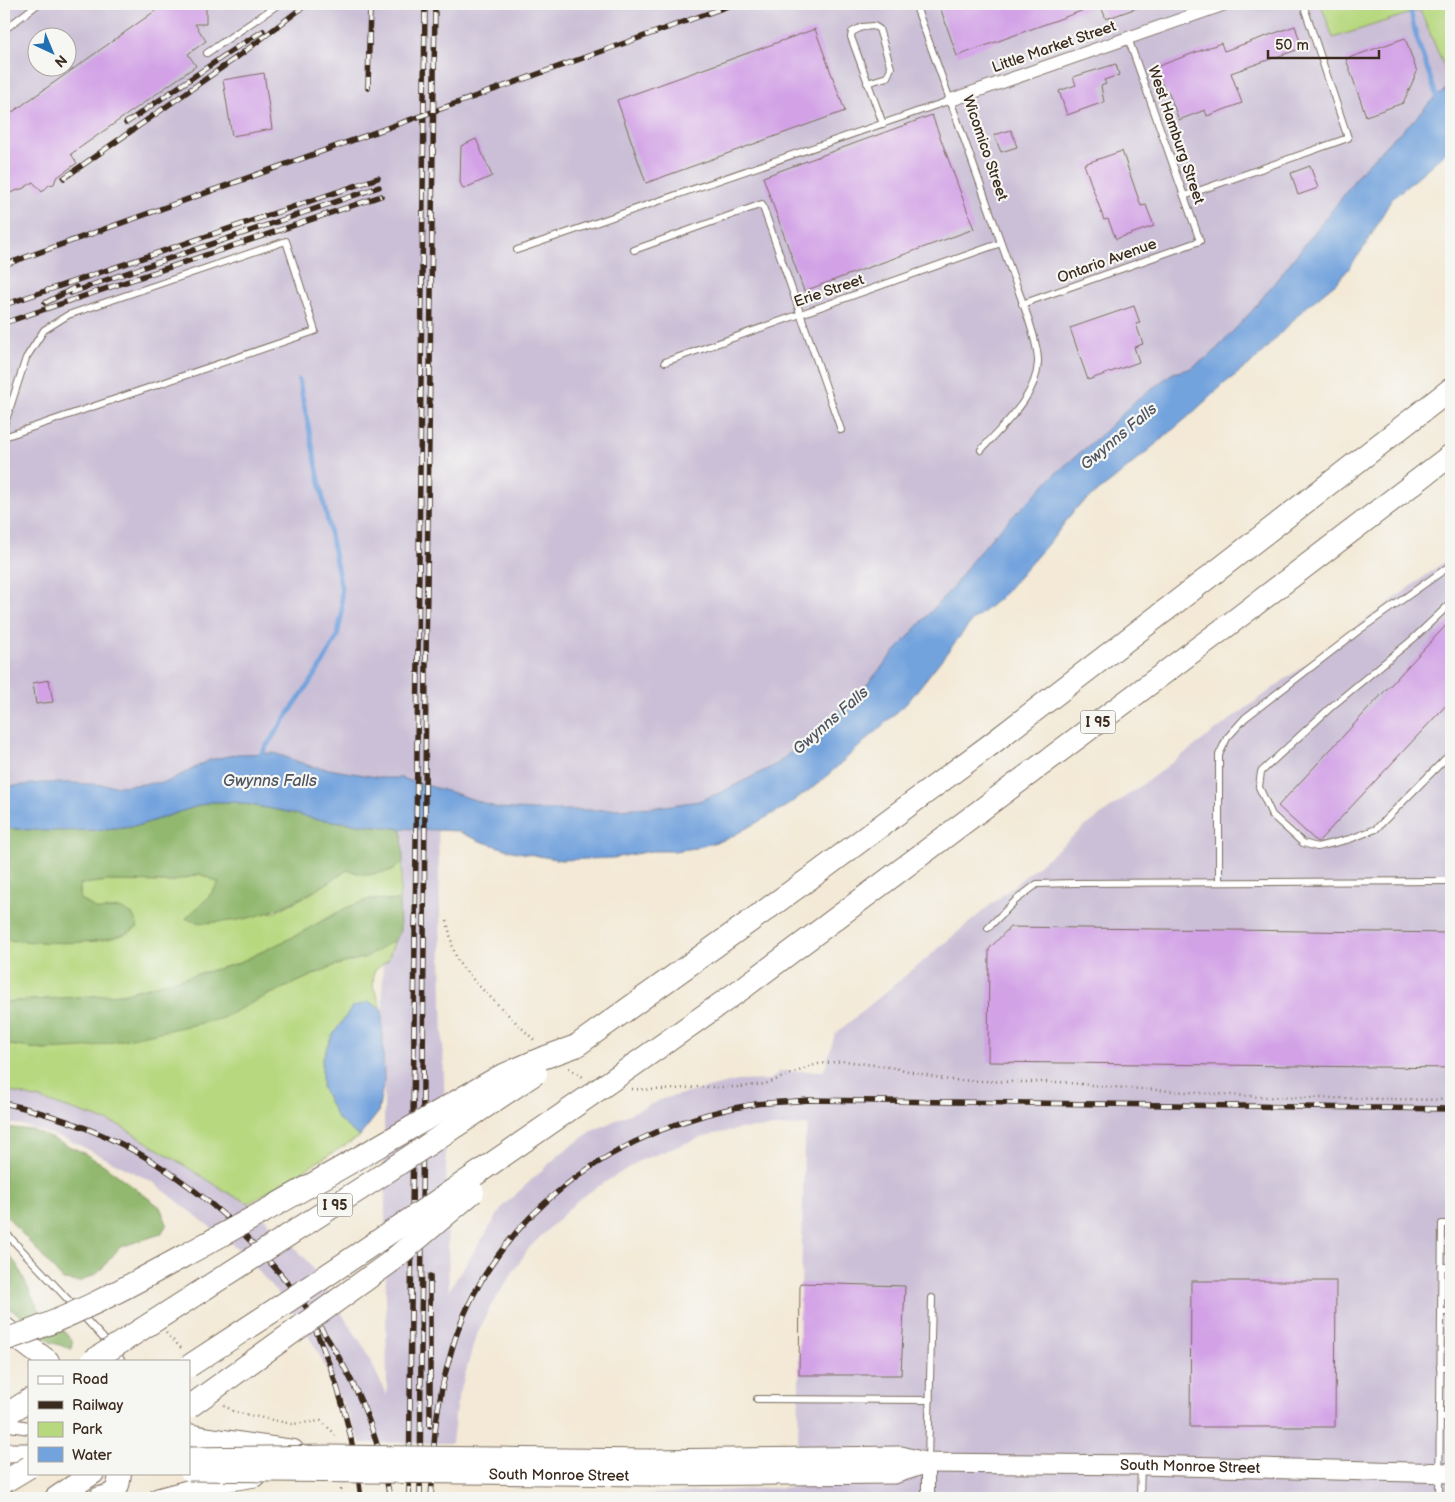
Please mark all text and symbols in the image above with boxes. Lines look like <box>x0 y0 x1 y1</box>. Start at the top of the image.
street label: Little Market Street <box>989 17 1119 77</box>
north arrow <box>28 28 78 78</box>
scale bar <box>1268 28 1379 60</box>
text: 50 m <box>1275 36 1309 55</box>
text: N <box>51 51 70 71</box>
street label: West Hamburg Street <box>1143 63 1209 207</box>
street label: Wicomico Street <box>958 93 1012 204</box>
street label: Ontario Avenue <box>1055 234 1159 288</box>
street label: Erie Street <box>792 270 867 312</box>
water label: Gwynns Falls <box>1077 400 1161 474</box>
water label: Gwynns Falls <box>789 683 873 759</box>
road number: I 95 <box>1080 710 1116 734</box>
water label: Gwynns Falls <box>223 772 317 791</box>
road number: I 95 <box>318 1194 352 1216</box>
legend <box>28 1360 190 1474</box>
text: Road <box>72 1370 108 1389</box>
text: Railway <box>72 1396 123 1415</box>
text: Park <box>72 1420 103 1439</box>
text: Water <box>72 1446 112 1465</box>
street label: South Monroe Street <box>1120 1455 1261 1478</box>
street label: South Monroe Street <box>489 1465 630 1485</box>

